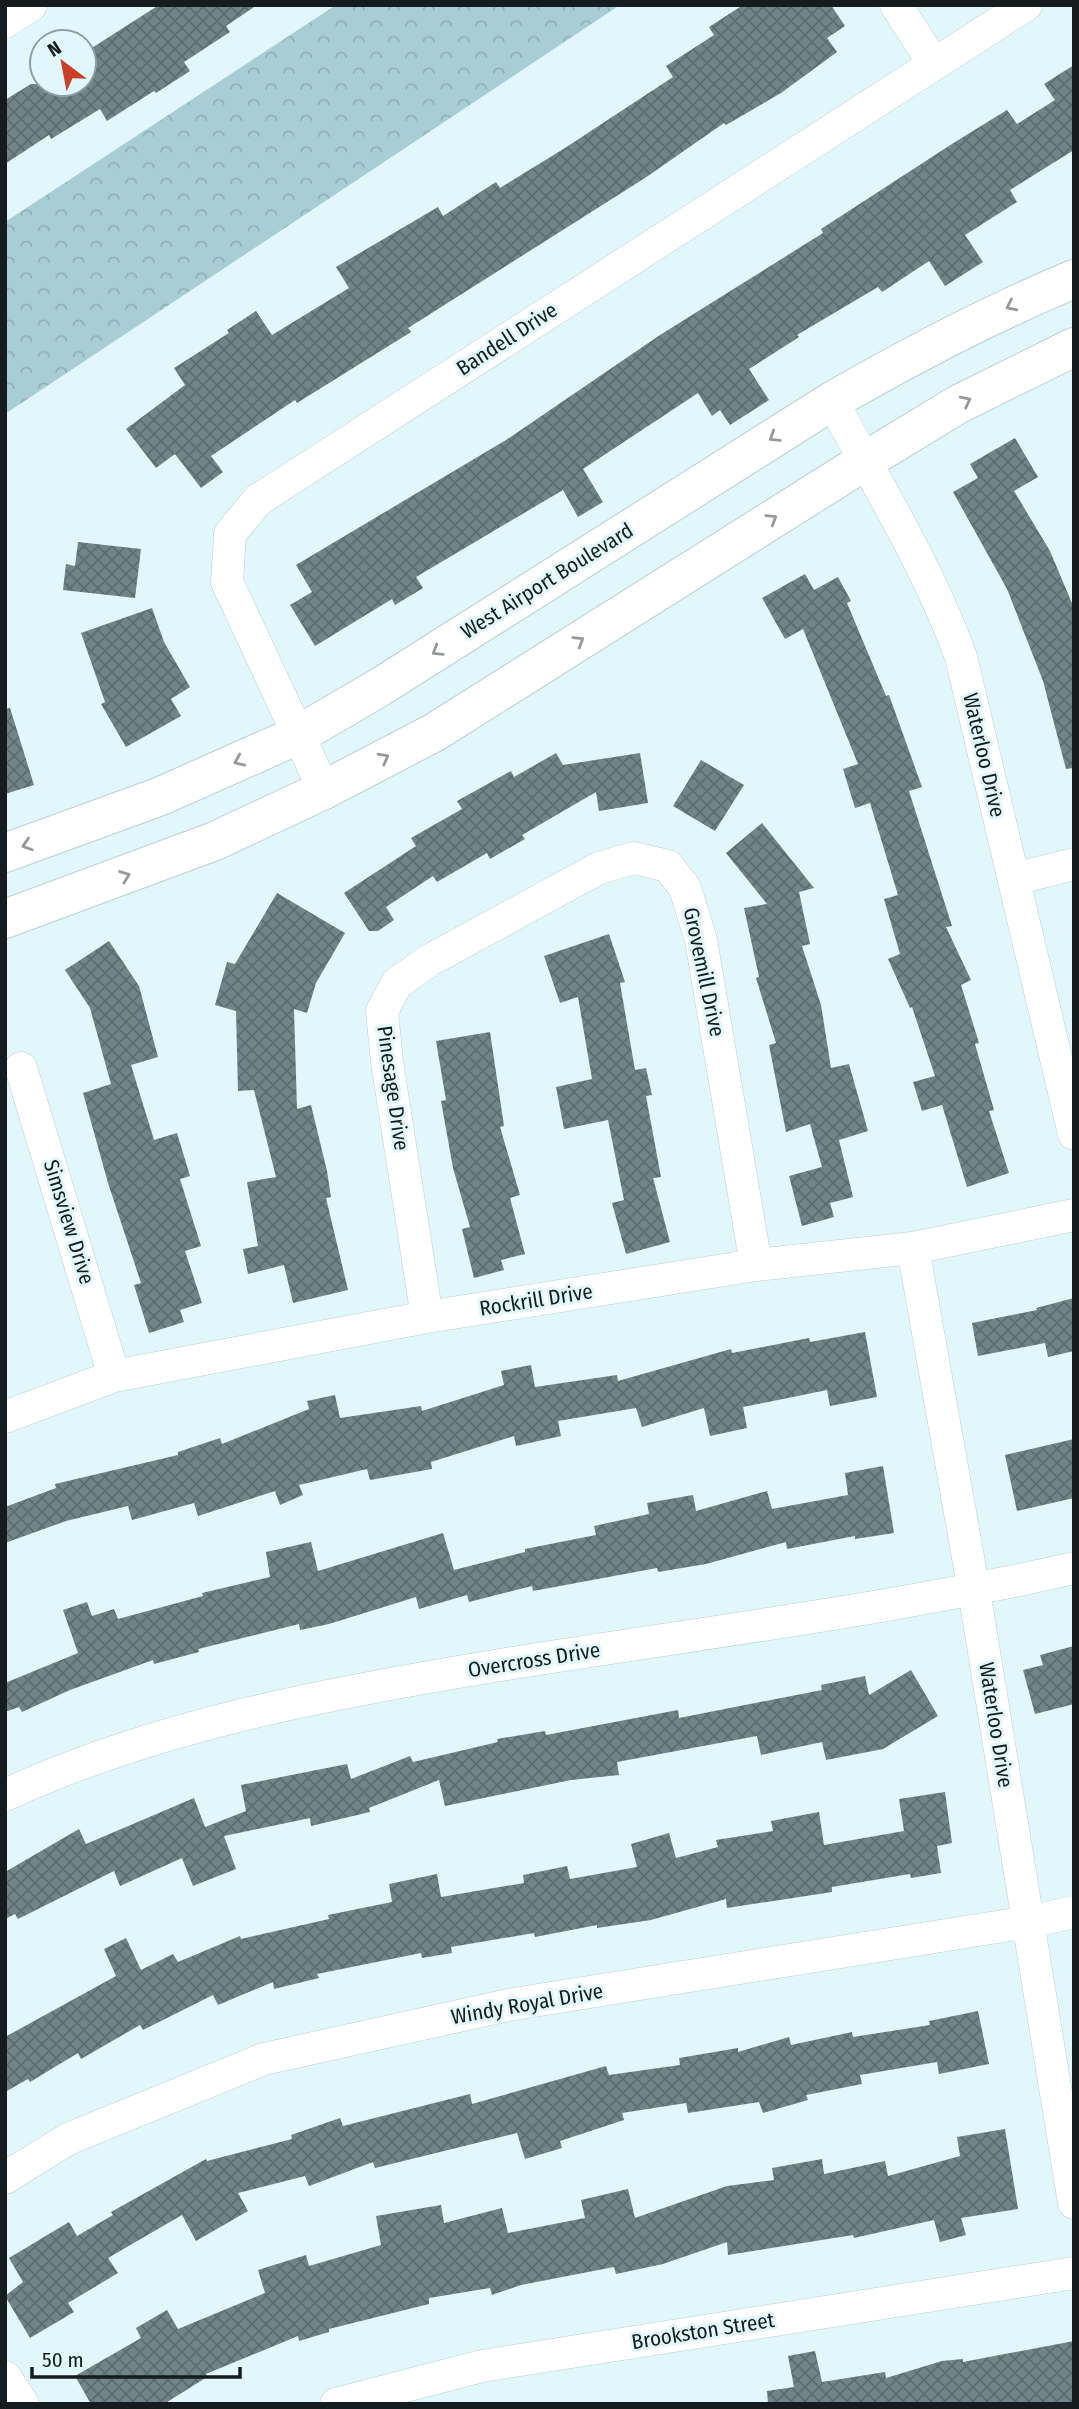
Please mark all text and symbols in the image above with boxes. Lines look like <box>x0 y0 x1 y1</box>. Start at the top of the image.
north arrow <box>28 28 98 98</box>
text: N <box>43 36 65 62</box>
street label: Bandell Drive <box>452 297 562 381</box>
one-way arrow <box>1006 298 1018 312</box>
one-way arrow <box>959 396 971 409</box>
one-way arrow <box>769 429 782 442</box>
one-way arrow <box>764 515 777 528</box>
street label: West Airport Boulevard <box>456 517 638 645</box>
one-way arrow <box>571 636 584 649</box>
one-way arrow <box>432 642 445 655</box>
street label: Waterloo Drive <box>957 690 1011 820</box>
one-way arrow <box>233 753 246 767</box>
one-way arrow <box>377 753 390 766</box>
one-way arrow <box>22 837 34 851</box>
one-way arrow <box>119 871 131 885</box>
street label: Grovemill Drive <box>678 905 730 1039</box>
street label: Pinesage Drive <box>371 1024 415 1152</box>
street label: Simsview Drive <box>38 1157 100 1287</box>
street label: Rockrill Drive <box>478 1278 594 1322</box>
street label: Overcross Drive <box>466 1637 602 1683</box>
street label: Waterloo Drive <box>973 1660 1019 1790</box>
street label: Windy Royal Drive <box>449 1978 605 2030</box>
street label: Brookston Street <box>630 2307 776 2355</box>
scale bar <box>32 2336 240 2380</box>
text: 50 m <box>42 2347 84 2373</box>

